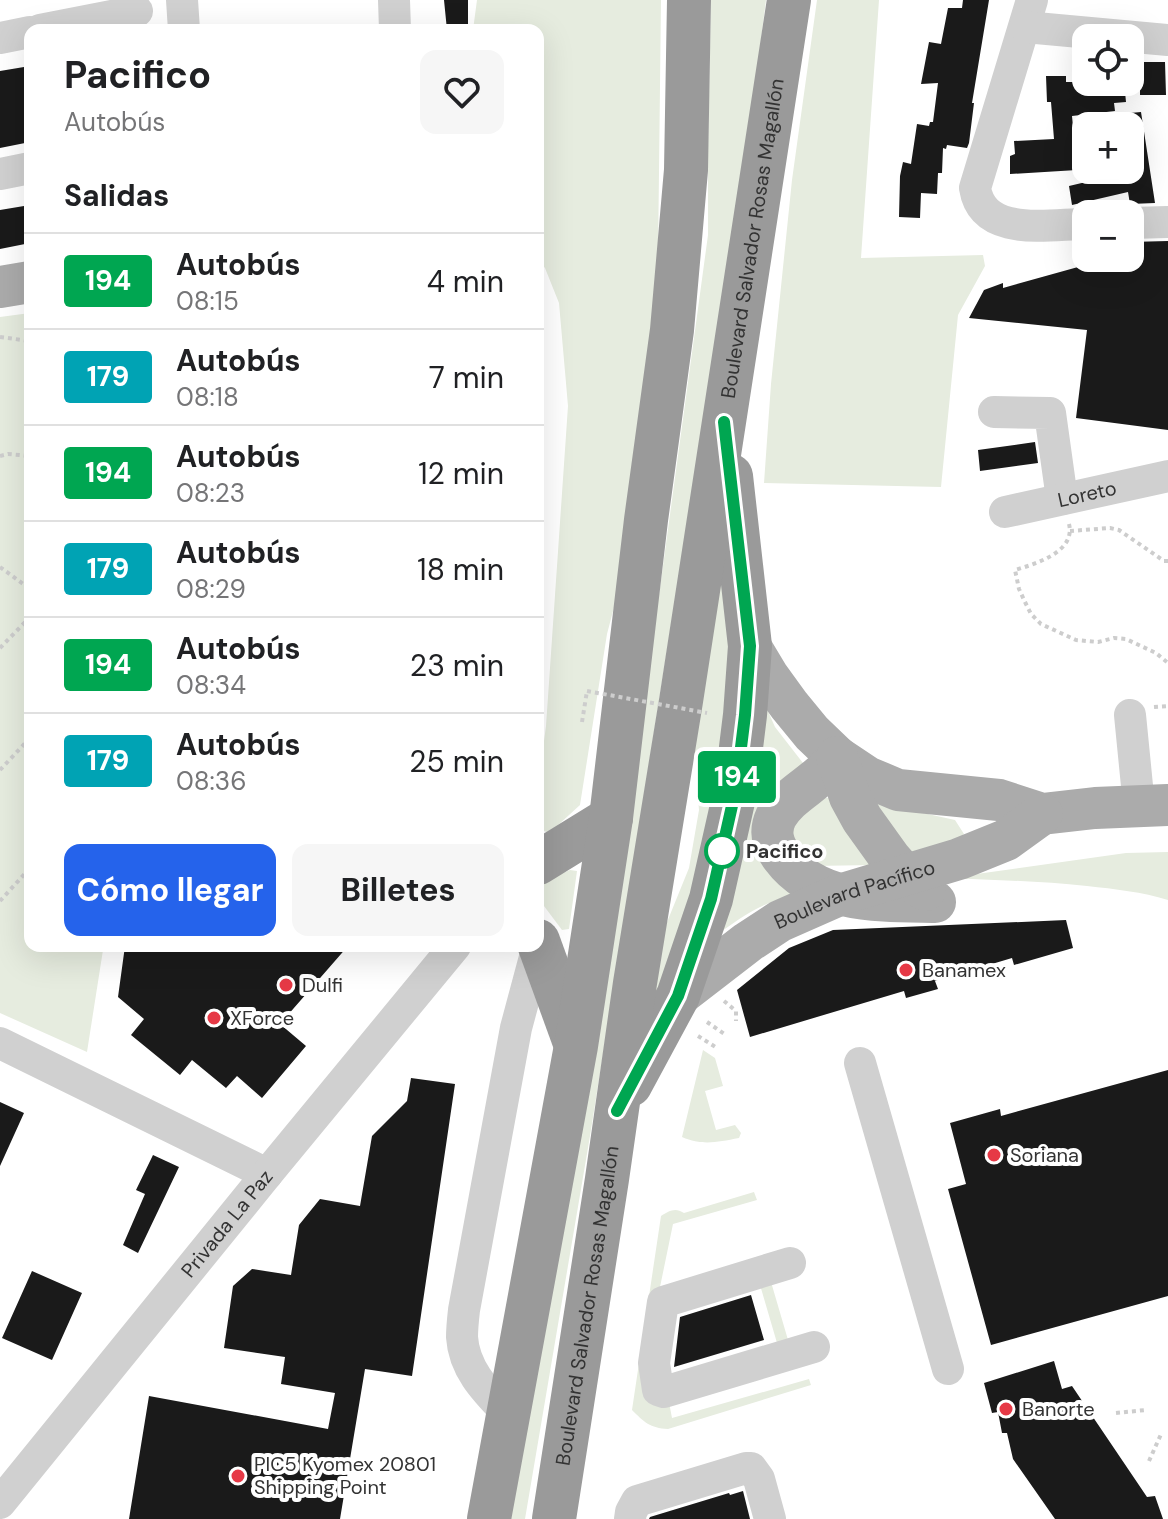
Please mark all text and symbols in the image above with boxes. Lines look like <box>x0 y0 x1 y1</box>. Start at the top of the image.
map controls <box>1072 24 1144 272</box>
button: locate <box>1072 24 1144 96</box>
text: Pacifico <box>64 50 211 100</box>
button: heart <box>420 50 504 134</box>
street label: Boulevard Salvador Rosas Magallón <box>715 77 790 400</box>
text: Autobús <box>64 105 165 139</box>
button: + <box>1072 112 1144 184</box>
text: Salidas <box>64 176 169 215</box>
button: − <box>1072 200 1144 272</box>
text: Autobús <box>176 245 300 284</box>
text: 194 <box>85 262 131 299</box>
text: 4 min <box>427 262 504 301</box>
text: 08:15 <box>176 284 239 318</box>
text: Autobús <box>176 341 300 380</box>
text: 179 <box>87 358 129 395</box>
text: 7 min <box>429 358 504 397</box>
text: 08:18 <box>176 380 239 414</box>
text: Autobús <box>176 437 300 476</box>
text: 194 <box>85 454 131 491</box>
text: 12 min <box>418 454 504 493</box>
street label: Loreto <box>1055 475 1119 513</box>
text: 08:23 <box>176 476 245 510</box>
text: Autobús <box>176 533 300 572</box>
text: 179 <box>87 550 129 587</box>
text: 18 min <box>417 550 504 589</box>
text: 08:29 <box>176 572 246 606</box>
text: Autobús <box>176 629 300 668</box>
text: 194 <box>85 646 131 683</box>
text: 23 min <box>410 646 504 685</box>
text: 08:34 <box>176 668 246 702</box>
text: Autobús <box>176 725 300 764</box>
text: 179 <box>87 742 129 779</box>
text: 25 min <box>409 742 504 781</box>
line badge: 194 <box>691 751 783 803</box>
text: 194 <box>714 758 760 795</box>
text: 08:36 <box>176 764 247 798</box>
marker: Pacifico <box>705 834 739 868</box>
place label: Pacifico <box>746 838 824 864</box>
button: Cómo llegar <box>64 844 276 936</box>
button: Billetes <box>292 844 504 936</box>
street label: Boulevard Pacífico <box>770 854 938 935</box>
place label: Banamex <box>922 957 1006 983</box>
marker: Banamex <box>897 961 915 979</box>
place label: Dulfi <box>302 972 343 998</box>
marker: Dulfi <box>277 976 295 994</box>
place label: XForce <box>230 1005 294 1031</box>
marker: XForce <box>205 1009 223 1027</box>
place label: Soriana <box>1010 1142 1079 1168</box>
street label: Boulevard Salvador Rosas Magallón <box>550 1144 625 1467</box>
marker: Soriana <box>985 1146 1003 1164</box>
street label: Privada La Paz <box>175 1164 278 1283</box>
place label: Banorte <box>1022 1396 1095 1422</box>
marker: Banorte <box>997 1400 1015 1418</box>
place label: PIC5 Kyomex 20801 Shipping Point <box>254 1451 436 1500</box>
marker: PIC5 Kyomex 20801 Shipping Point <box>229 1467 247 1485</box>

